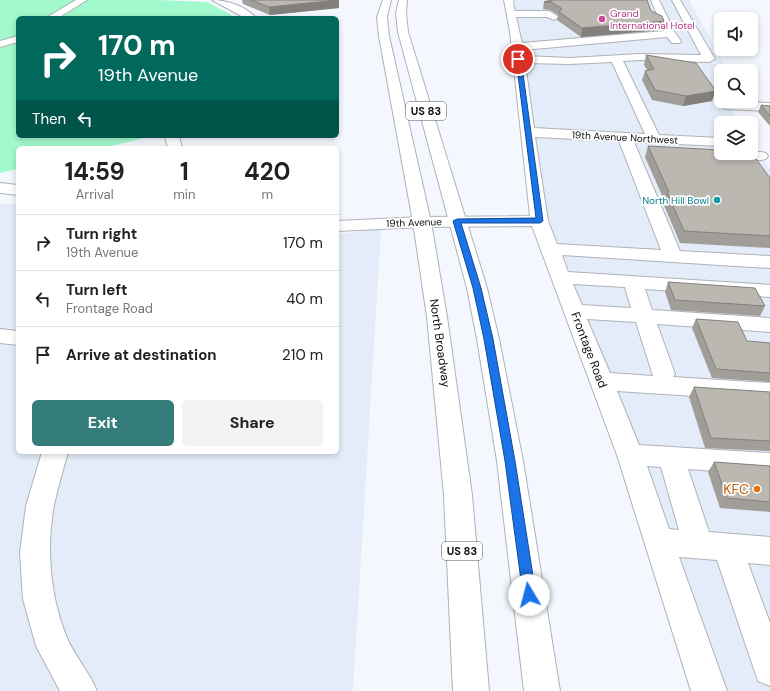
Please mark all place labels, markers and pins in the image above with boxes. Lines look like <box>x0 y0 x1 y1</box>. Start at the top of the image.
place label: Grand International Hotel <box>610 7 695 32</box>
marker: Grand International Hotel <box>597 14 607 24</box>
pin <box>501 42 535 76</box>
place label: North Hill Bowl <box>642 194 709 207</box>
marker: North Hill Bowl <box>712 195 722 205</box>
place label: KFC <box>723 480 749 498</box>
marker: KFC <box>752 484 762 494</box>

